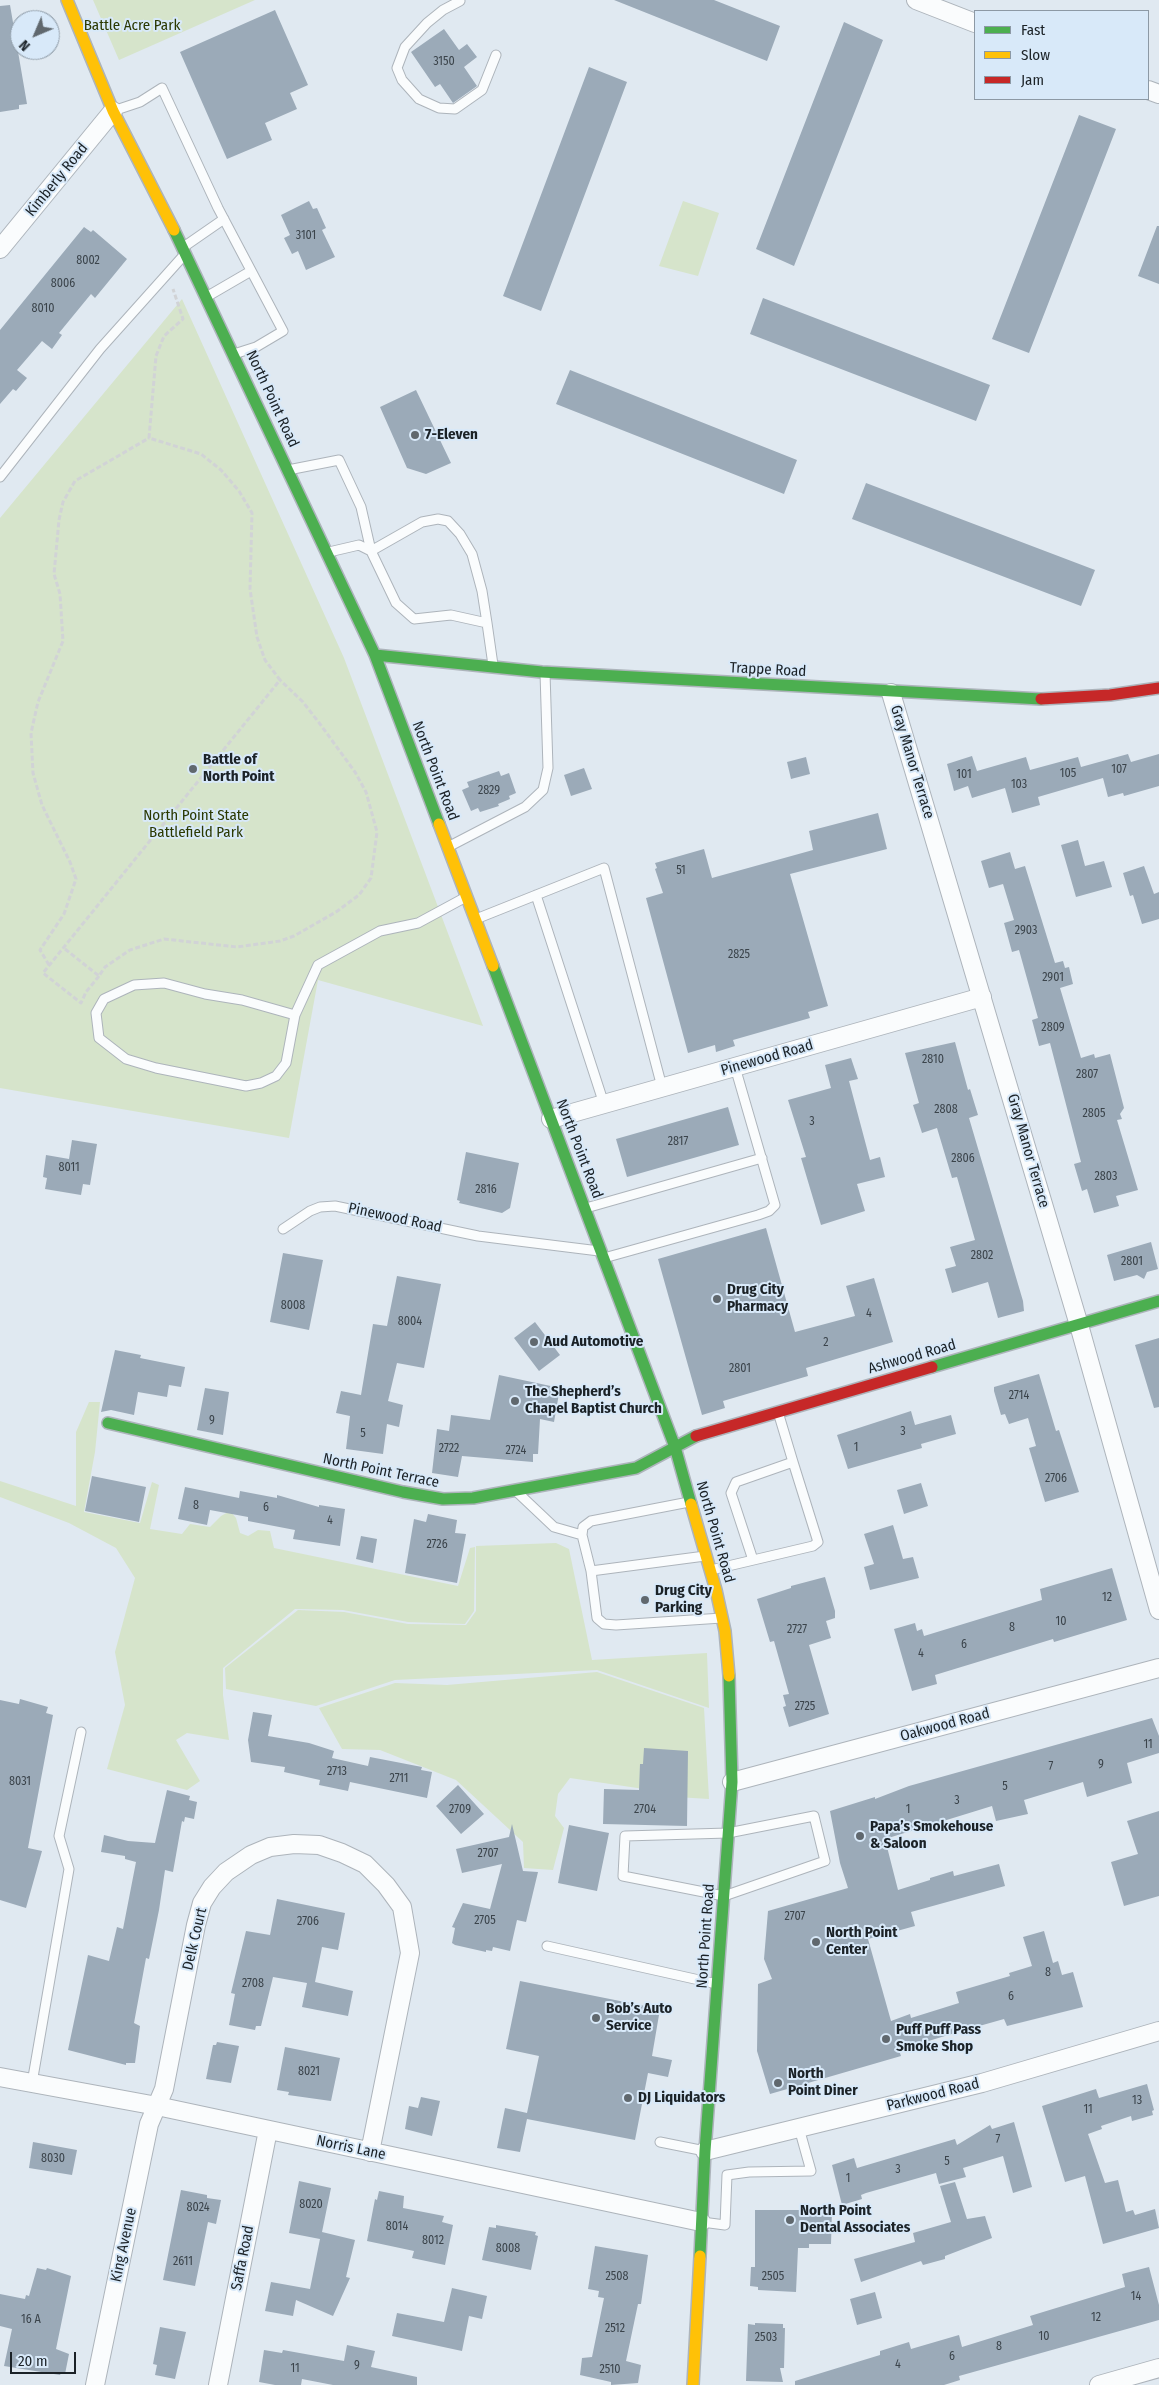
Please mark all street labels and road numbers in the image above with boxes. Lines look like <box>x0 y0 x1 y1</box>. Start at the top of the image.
street label: Kimberly Road <box>22 140 92 220</box>
street label: North Point Road <box>242 348 302 450</box>
street label: Trappe Road <box>729 659 807 681</box>
street label: Gray Manor Terrace <box>886 703 938 821</box>
street label: North Point Road <box>408 719 462 823</box>
street label: Pinewood Road <box>719 1036 815 1080</box>
street label: Gray Manor Terrace <box>1003 1092 1053 1210</box>
street label: North Point Road <box>552 1097 606 1201</box>
street label: Pinewood Road <box>347 1199 443 1237</box>
street label: Ashwood Road <box>866 1336 958 1378</box>
street label: North Point Terrace <box>321 1450 441 1492</box>
street label: North Point Road <box>692 1479 738 1585</box>
street label: Oakwood Road <box>898 1704 992 1746</box>
street label: North Point Road <box>693 1883 719 1989</box>
street label: Delk Court <box>179 1906 211 1972</box>
street label: Parkwood Road <box>885 2075 981 2115</box>
street label: Norris Lane <box>315 2132 387 2164</box>
street label: King Avenue <box>107 2206 141 2284</box>
street label: Saffa Road <box>228 2224 258 2292</box>

